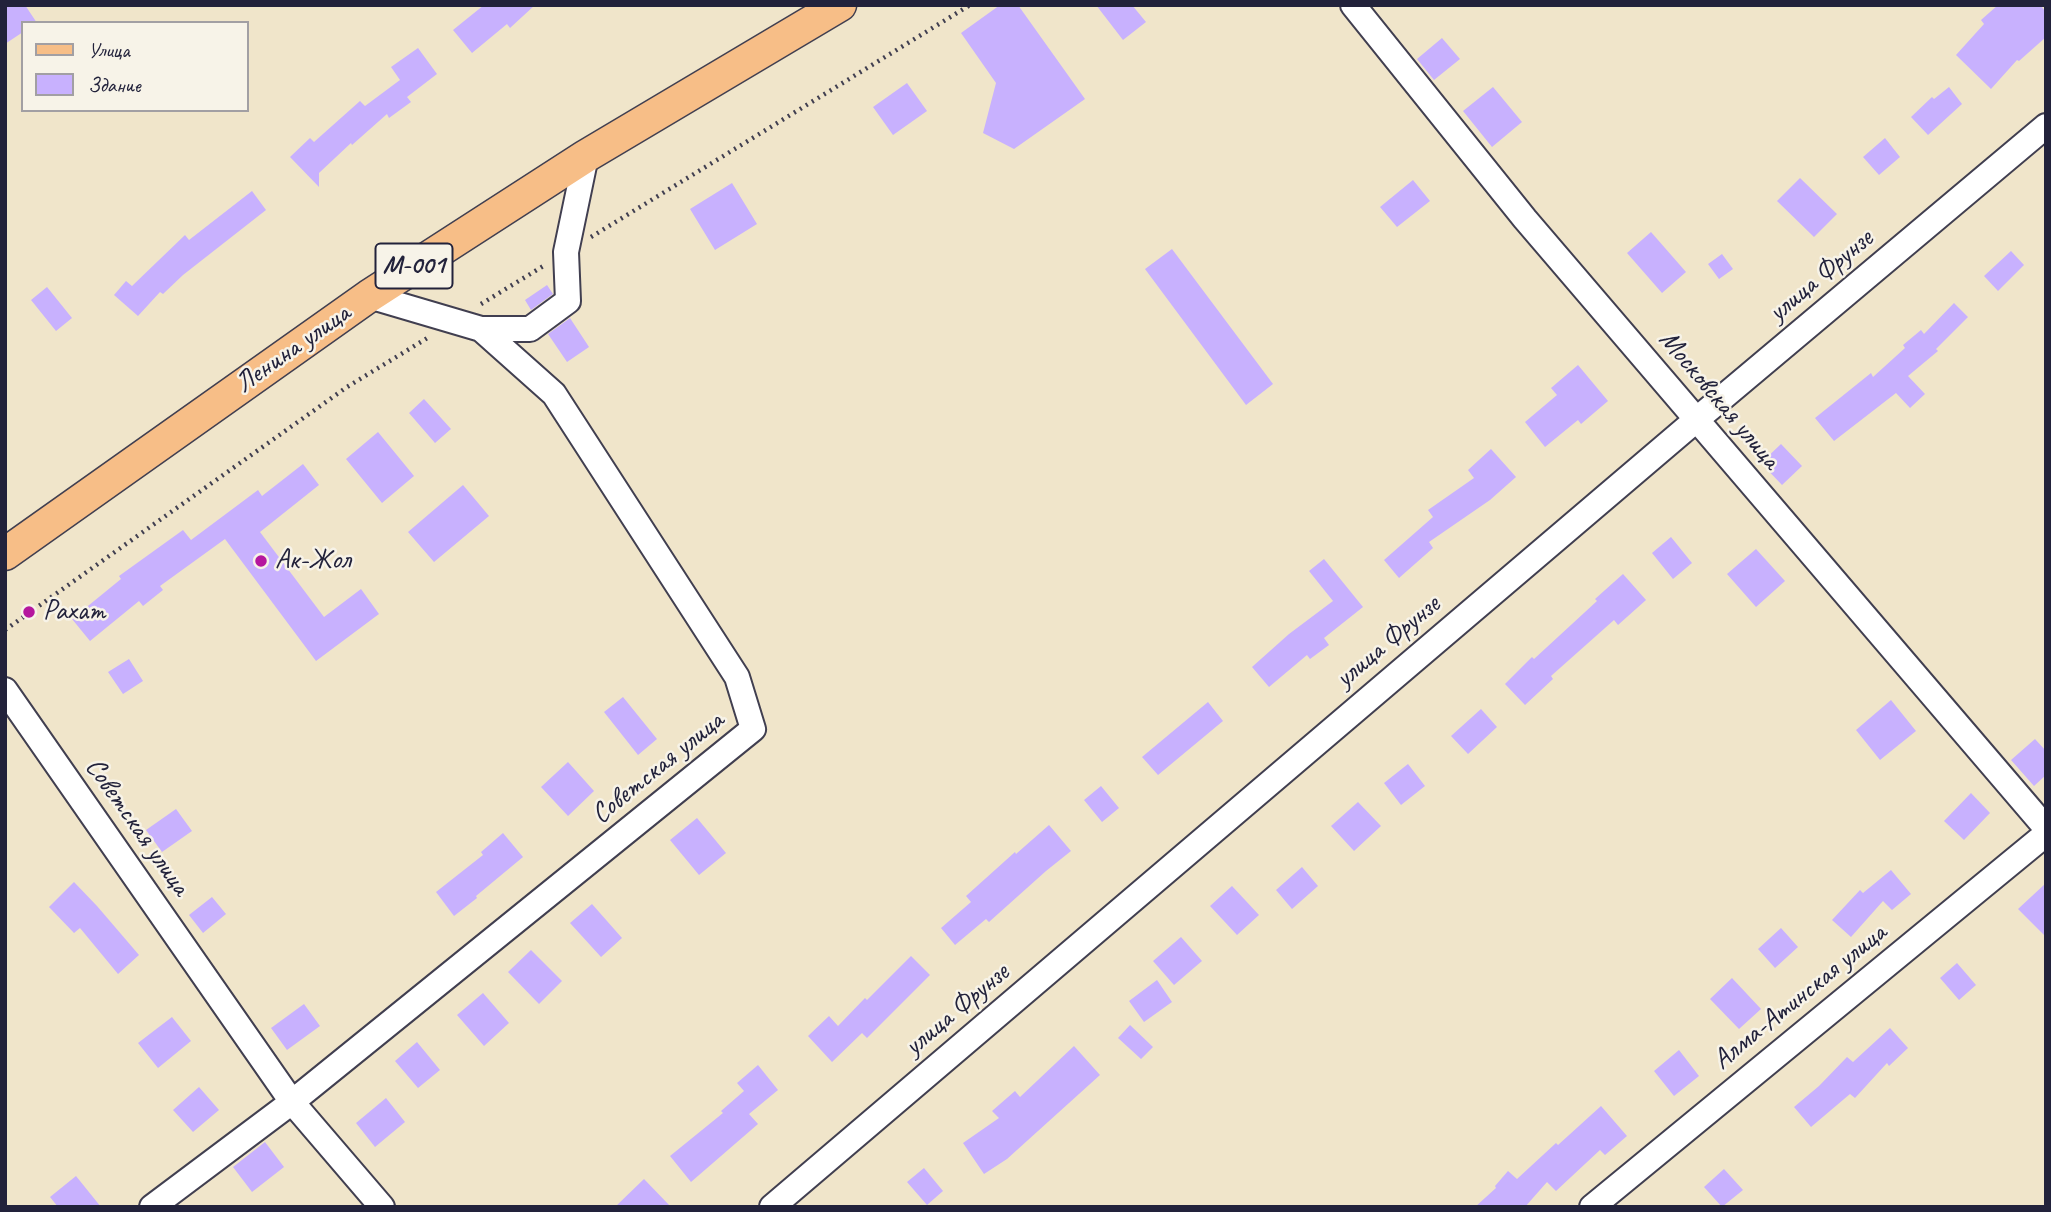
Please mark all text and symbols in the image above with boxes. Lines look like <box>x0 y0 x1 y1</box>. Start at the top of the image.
legend <box>21 21 248 112</box>
text: Улица <box>88 37 130 63</box>
text: Здание <box>88 72 141 98</box>
street label: улица Фрунзе <box>1762 223 1880 329</box>
road number: М-001 <box>376 244 452 288</box>
street label: Ленина улица <box>229 297 357 401</box>
street label: Московская улица <box>1651 324 1787 476</box>
place label: Ак-Жол <box>275 544 351 578</box>
marker: Ак-Жол <box>253 553 269 569</box>
street label: улица Фрунзе <box>1329 589 1447 695</box>
place label: Рахат <box>43 595 105 629</box>
marker: Рахат <box>21 604 37 620</box>
street label: Советская улица <box>585 704 731 832</box>
street label: Советская улица <box>77 752 197 902</box>
street label: Алма-Атинская улица <box>1706 917 1894 1077</box>
street label: улица Фрунзе <box>898 957 1016 1063</box>

